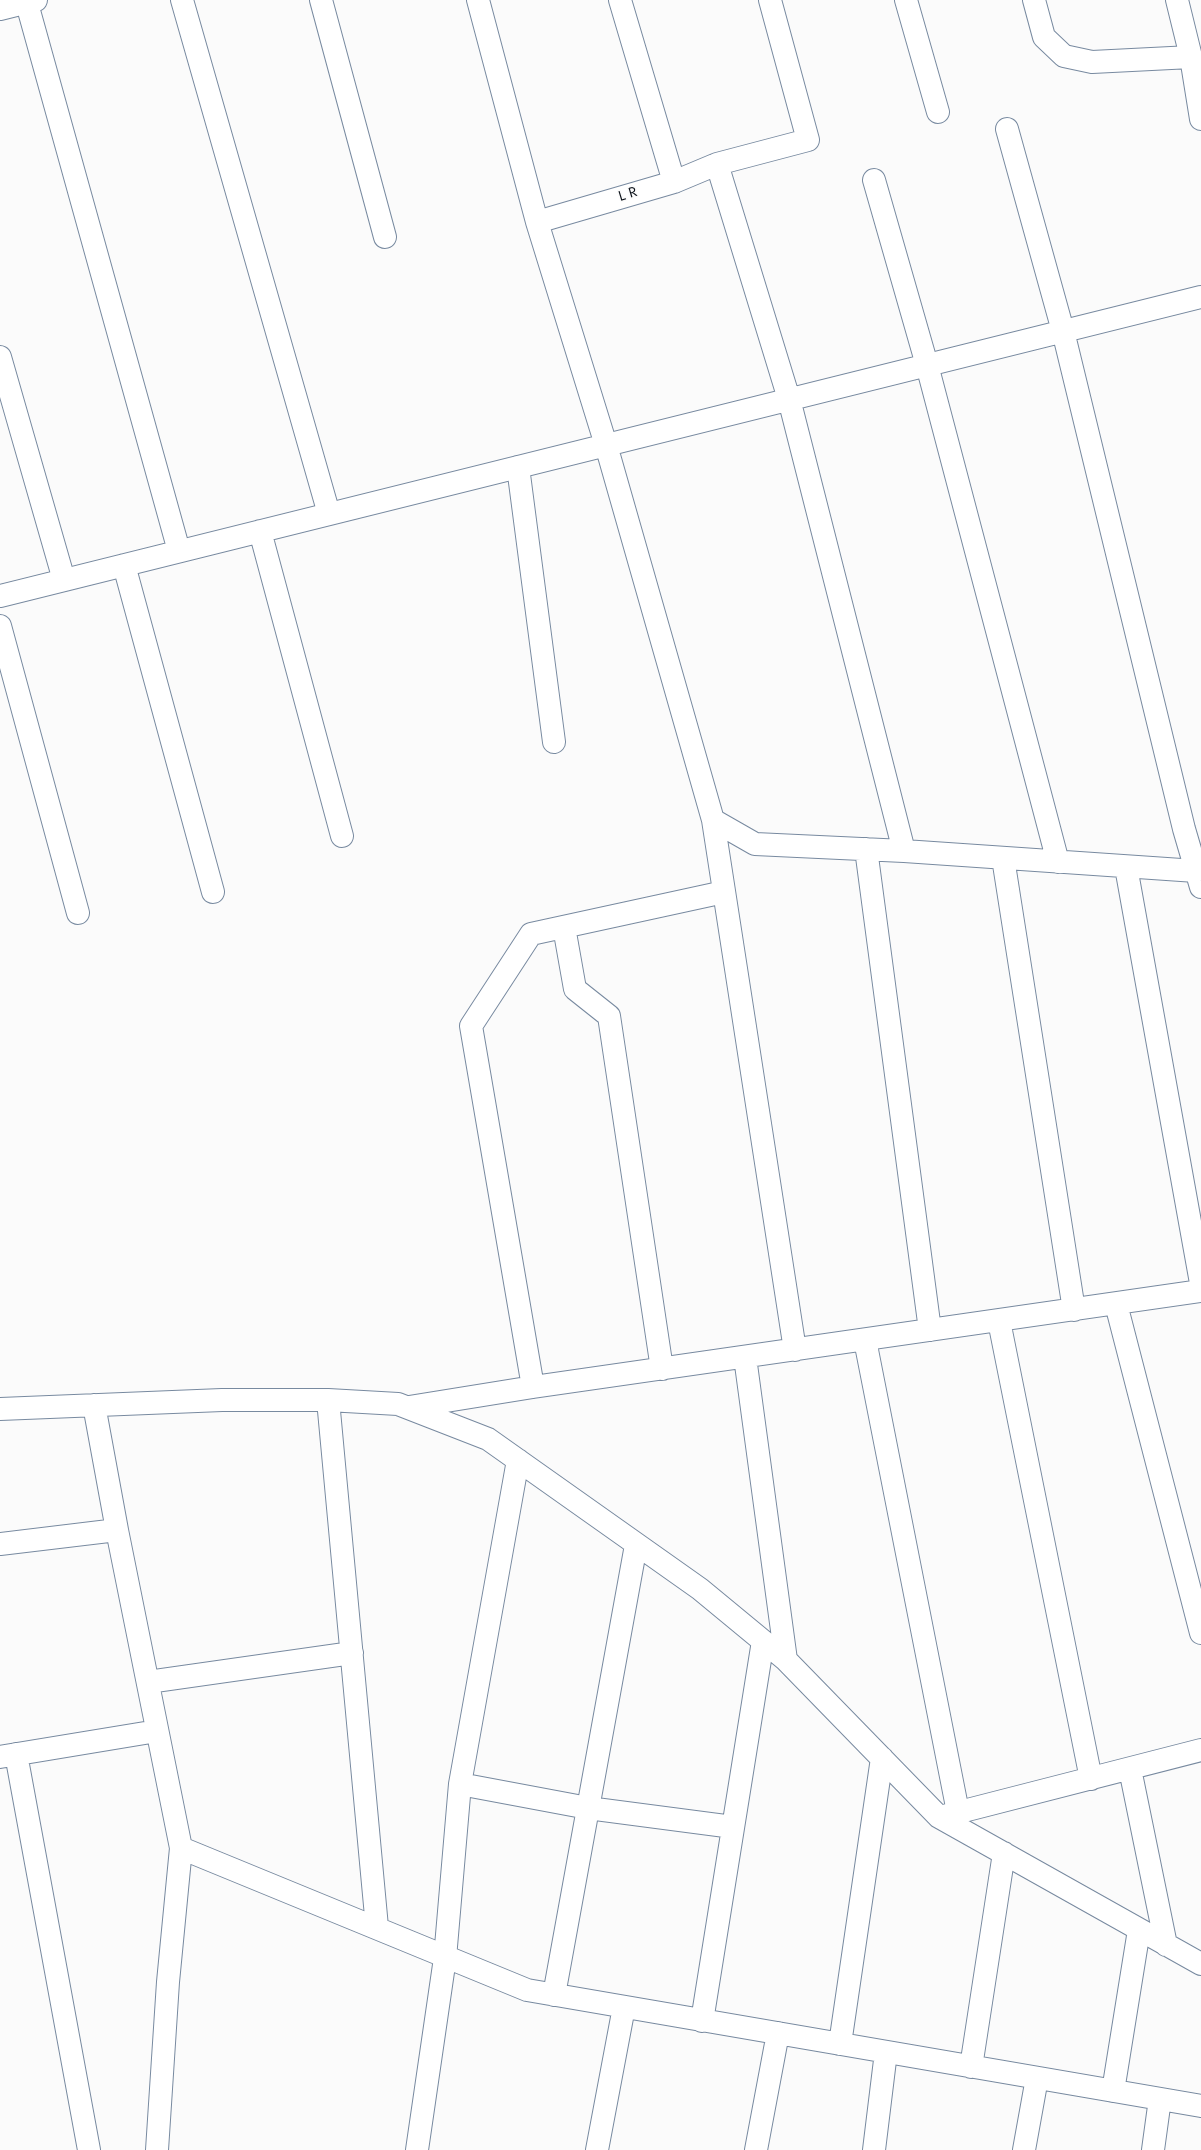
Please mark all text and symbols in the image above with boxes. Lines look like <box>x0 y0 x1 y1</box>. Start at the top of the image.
street label: L R <box>617 184 639 206</box>

